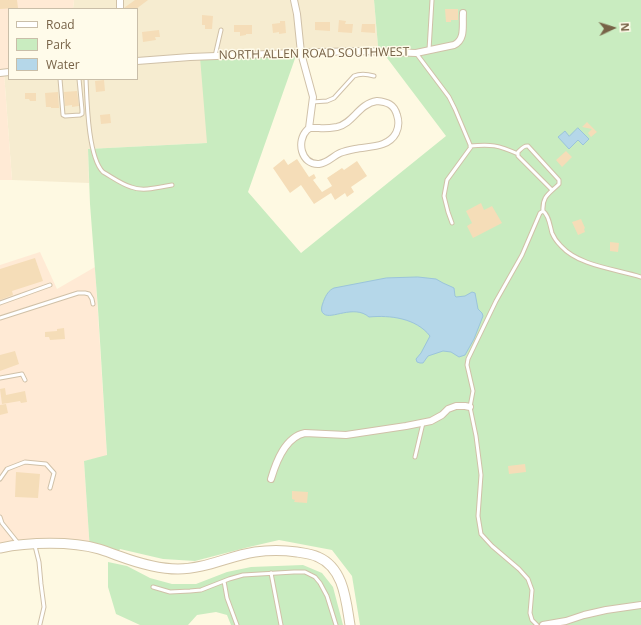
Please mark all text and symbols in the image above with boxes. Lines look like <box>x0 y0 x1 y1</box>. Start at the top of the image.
legend <box>8 8 138 80</box>
north arrow <box>593 8 633 48</box>
text: Road <box>46 16 75 33</box>
text: N <box>618 22 633 32</box>
text: Park <box>46 36 71 53</box>
street label: NORTH ALLEN ROAD SOUTHWEST <box>219 45 409 63</box>
text: Water <box>46 56 80 73</box>

